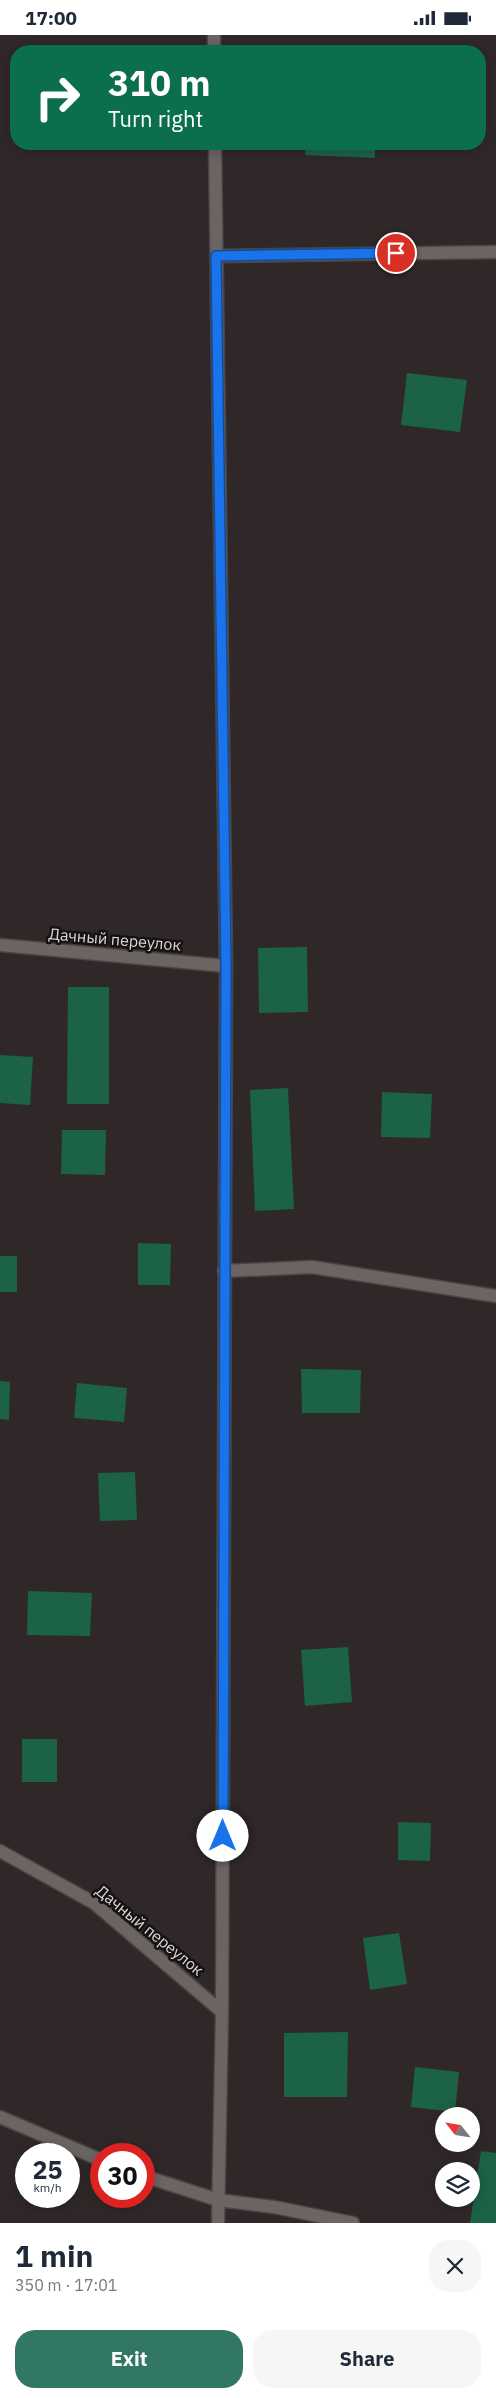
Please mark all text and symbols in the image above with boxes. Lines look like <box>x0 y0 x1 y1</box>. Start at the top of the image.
text: 17:00 <box>25 6 77 30</box>
text: 310 m <box>108 60 211 106</box>
icon: right <box>25 65 90 130</box>
text: Turn right <box>108 104 203 133</box>
pin <box>375 232 417 274</box>
icon: arrive <box>382 239 410 267</box>
street label: Дачный переулок <box>48 923 182 955</box>
position arrow <box>196 1809 248 1861</box>
street label: Дачный переулок <box>92 1880 208 1980</box>
north arrow <box>435 2107 480 2153</box>
map controls <box>435 2107 480 2207</box>
speed limit sign: 30 <box>90 2143 155 2208</box>
text: 25 <box>32 2153 63 2186</box>
button: layers <box>435 2162 480 2207</box>
text: km/h <box>33 2180 62 2195</box>
text: 1 min <box>15 2236 93 2275</box>
button: close <box>429 2240 481 2292</box>
text: 350 m · 17:01 <box>15 2275 117 2295</box>
button: Exit <box>15 2330 243 2388</box>
button: Share <box>253 2330 481 2388</box>

